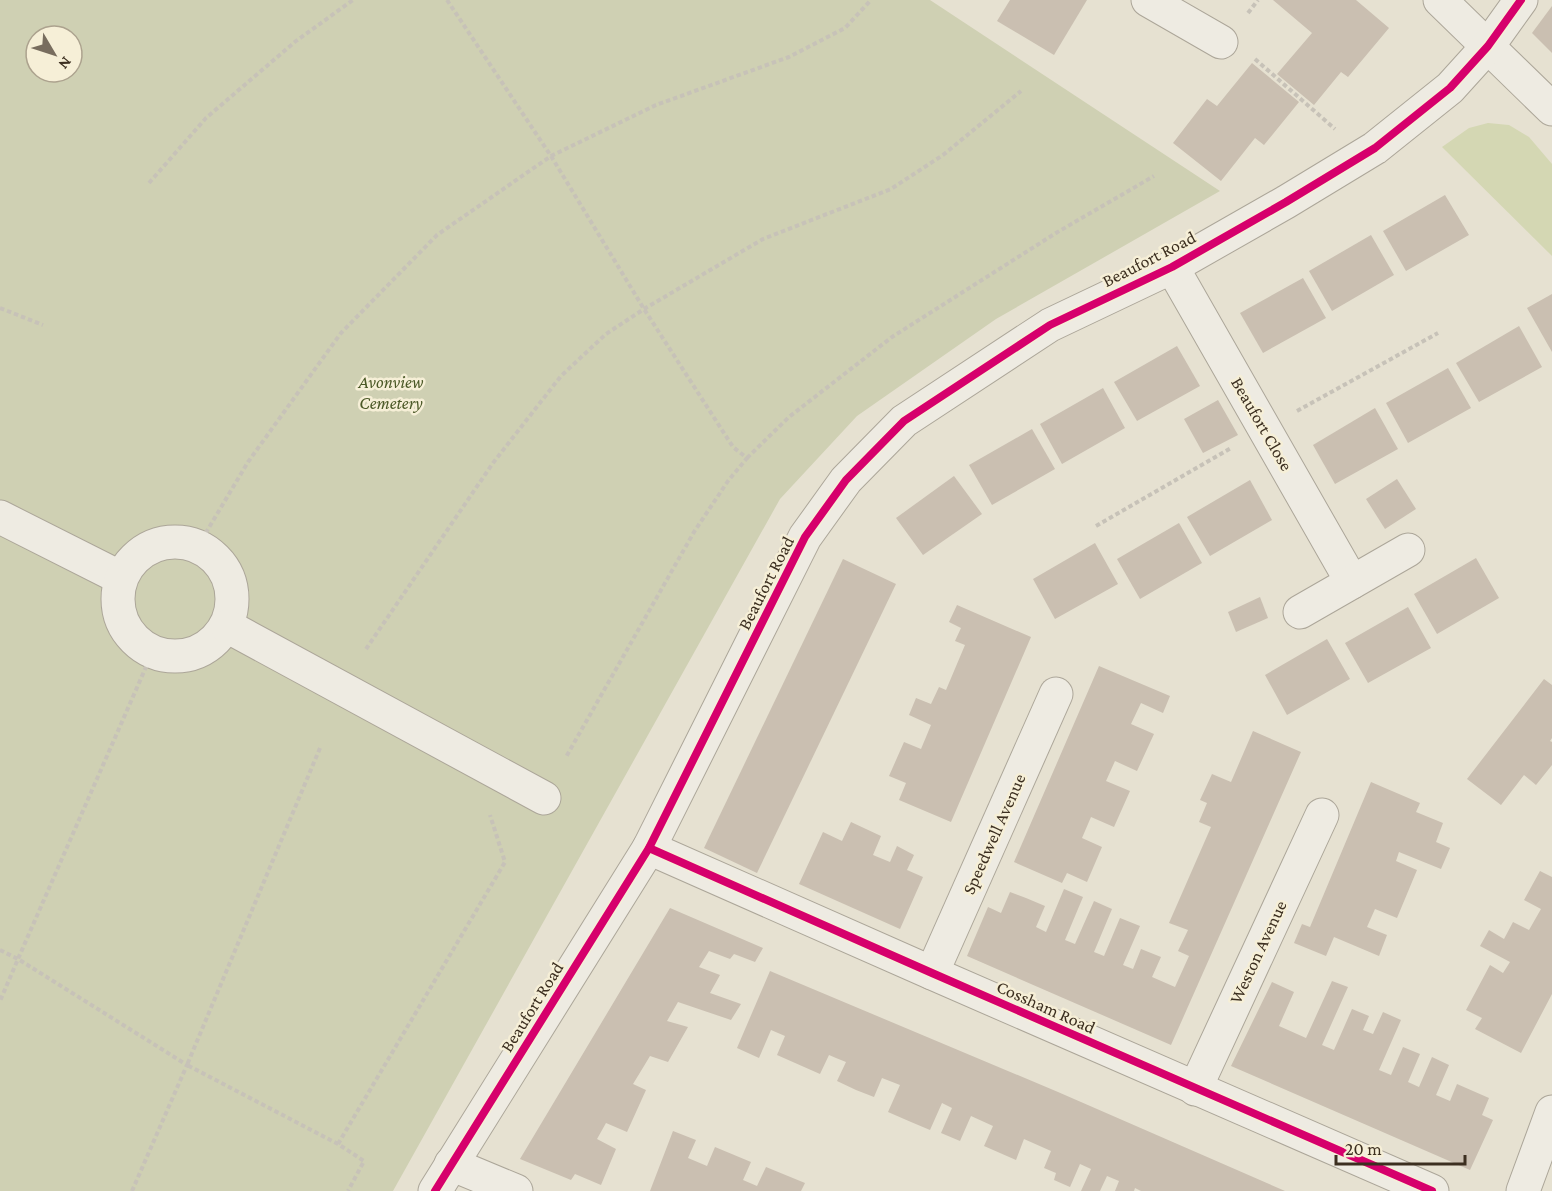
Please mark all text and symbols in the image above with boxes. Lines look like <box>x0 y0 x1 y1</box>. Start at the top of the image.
north arrow <box>24 24 84 84</box>
text: N <box>55 54 75 73</box>
street label: Beaufort Road <box>1099 227 1199 291</box>
park label: Avonview Cemetery <box>358 372 424 413</box>
street label: Beaufort Close <box>1227 374 1297 474</box>
street label: Beaufort Road <box>734 533 798 633</box>
street label: Speedwell Avenue <box>958 770 1030 897</box>
street label: Weston Avenue <box>1225 897 1291 1007</box>
street label: Beaufort Road <box>496 958 568 1056</box>
street label: Cossham Road <box>994 976 1099 1038</box>
scale bar <box>1336 1128 1465 1166</box>
text: 20 m <box>1345 1139 1382 1159</box>

